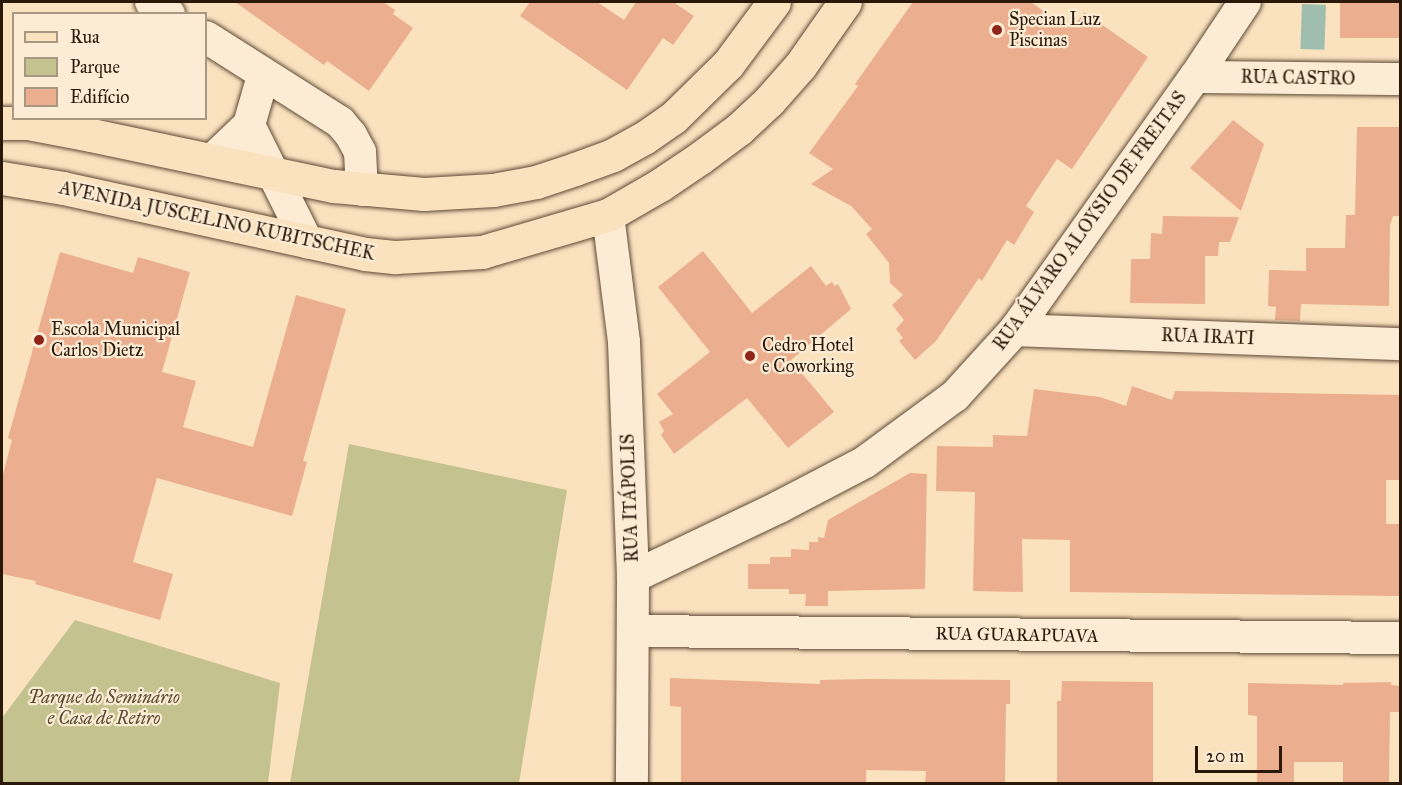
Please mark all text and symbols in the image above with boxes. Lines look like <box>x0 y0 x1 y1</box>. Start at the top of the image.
place label: Specian Luz Piscinas <box>1009 9 1101 52</box>
legend <box>12 12 207 120</box>
marker: Specian Luz Piscinas <box>990 23 1004 37</box>
text: Rua <box>70 26 100 48</box>
text: Parque <box>70 56 120 78</box>
street label: RUA CASTRO <box>1240 66 1356 90</box>
text: Edifício <box>70 86 129 108</box>
street label: RUA ÁLVARO ALOYSIO DE FREITAS <box>989 87 1191 355</box>
street label: AVENIDA JUSCELINO KUBITSCHEK <box>57 177 377 265</box>
place label: Escola Municipal Carlos Dietz <box>51 319 180 362</box>
street label: RUA IRATI <box>1161 325 1255 349</box>
marker: Escola Municipal Carlos Dietz <box>32 333 46 347</box>
place label: Cedro Hotel e Coworking <box>762 335 854 378</box>
marker: Cedro Hotel e Coworking <box>743 349 757 363</box>
street label: RUA ITÁPOLIS <box>617 433 643 563</box>
street label: RUA GUARAPUAVA <box>935 623 1099 647</box>
park label: Parque do Seminário e Casa de Retiro <box>28 687 180 730</box>
scale bar <box>1198 734 1285 772</box>
text: 20 m <box>1206 745 1244 767</box>

